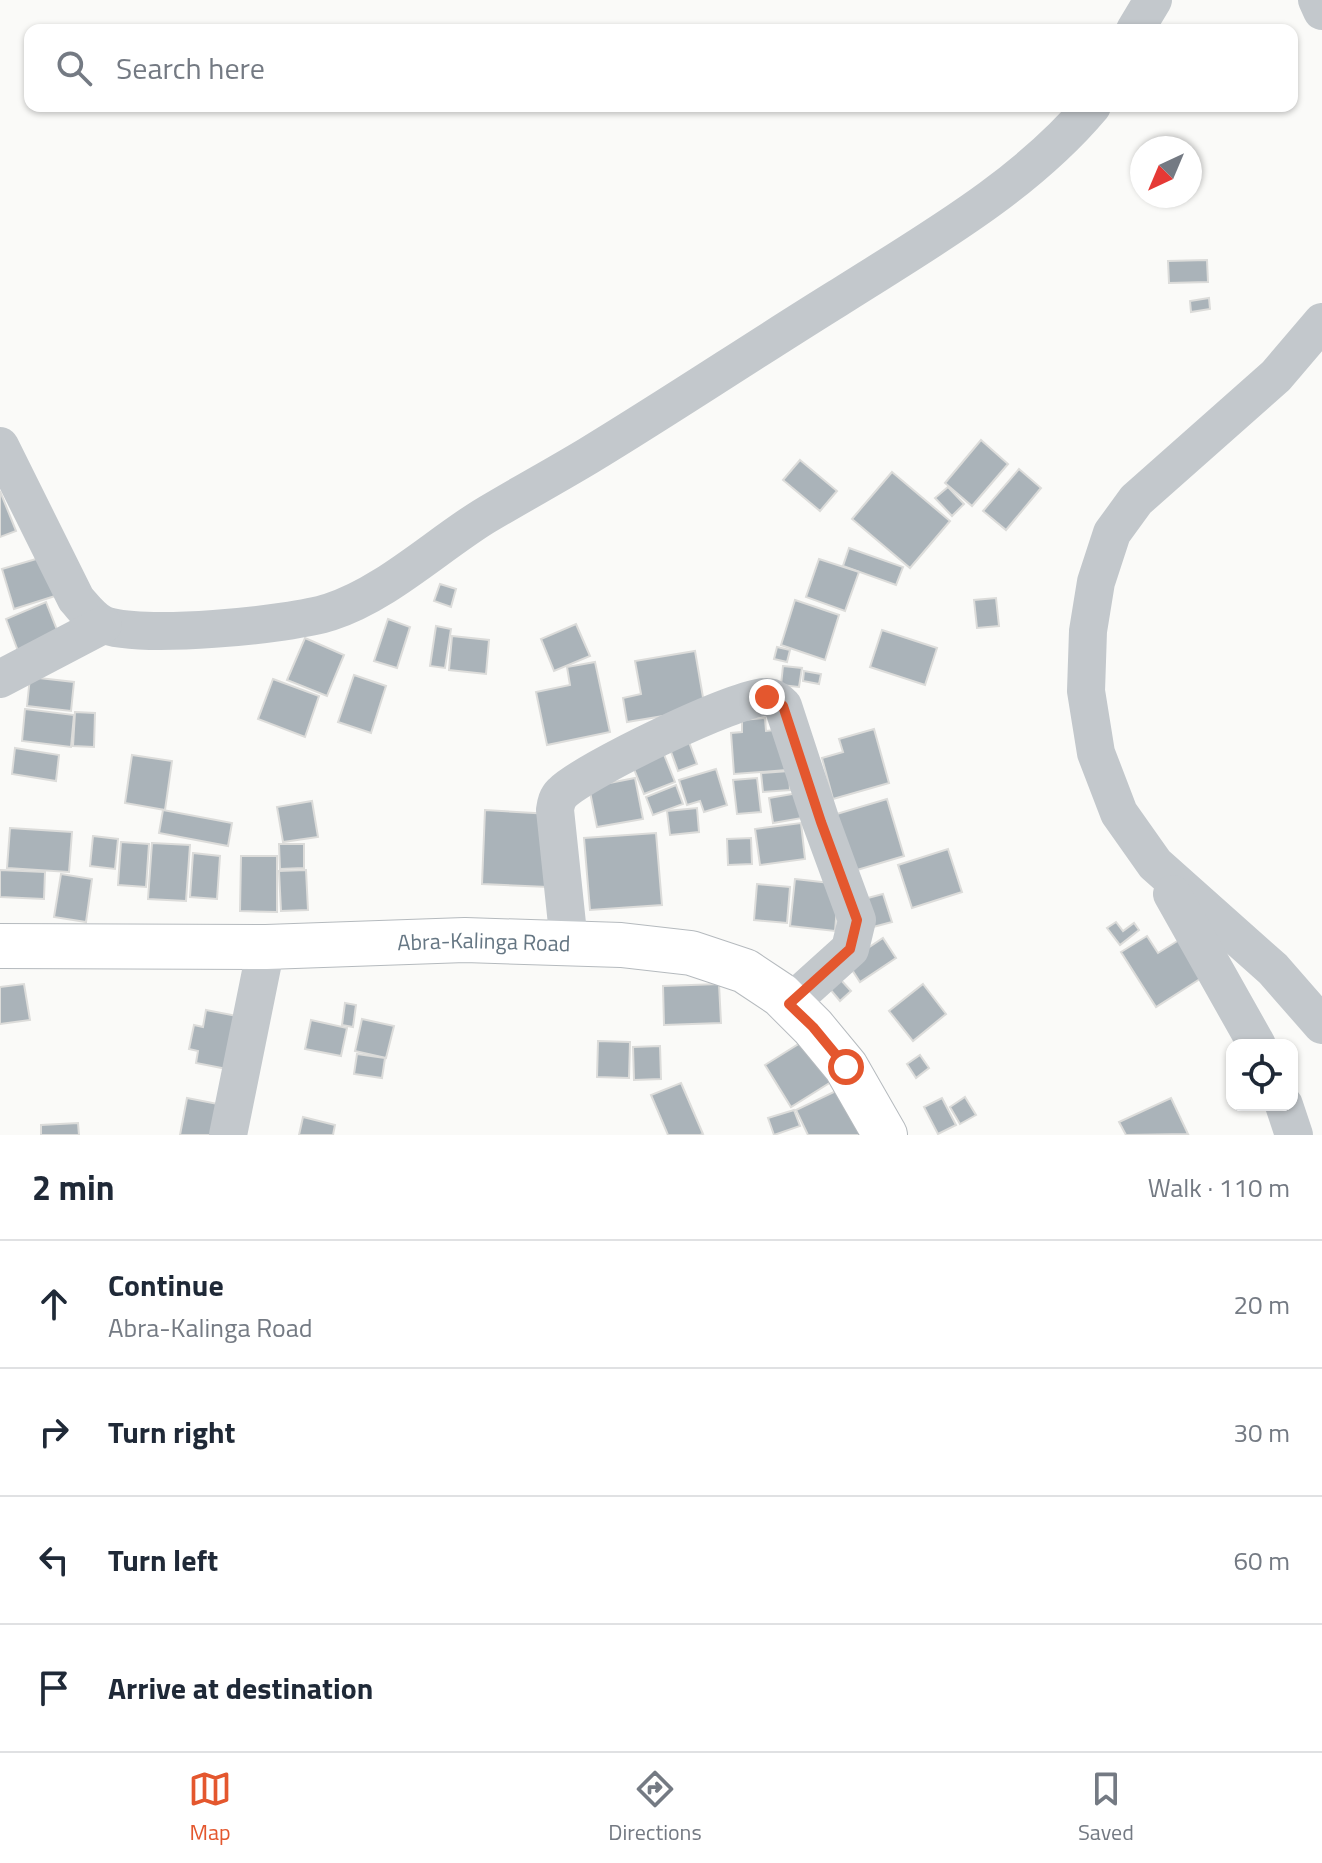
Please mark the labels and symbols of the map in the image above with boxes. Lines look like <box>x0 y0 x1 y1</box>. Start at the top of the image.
north arrow <box>1130 136 1202 208</box>
route end <box>749 679 785 715</box>
street label: Abra-Kalinga Road <box>397 923 571 960</box>
route start <box>828 1049 864 1085</box>

